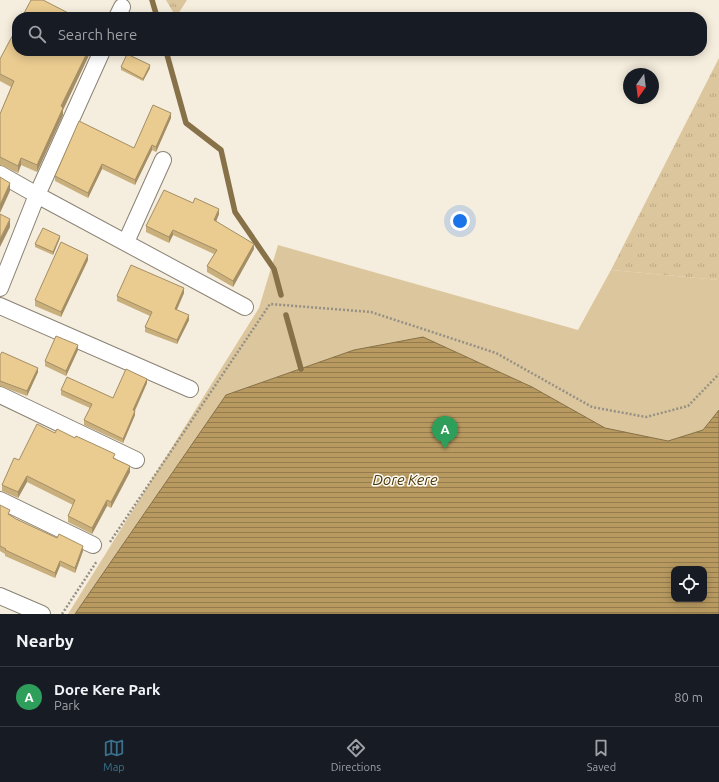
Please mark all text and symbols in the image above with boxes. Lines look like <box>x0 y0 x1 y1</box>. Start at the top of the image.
search box <box>12 12 707 56</box>
icon: search <box>26 23 48 45</box>
text: Search here <box>58 26 137 43</box>
north arrow <box>623 68 659 104</box>
your location <box>450 211 470 231</box>
pin: A <box>432 416 458 449</box>
water label: Dore Kere <box>373 471 438 488</box>
map controls <box>671 566 707 602</box>
button: locate <box>671 566 707 602</box>
text: Nearby <box>16 631 74 650</box>
text: Dore Kere Park <box>54 681 161 698</box>
text: A <box>24 690 34 704</box>
text: 80 m <box>674 690 703 704</box>
text: Park <box>54 698 80 712</box>
tab: Map <box>103 737 125 773</box>
tab: Directions <box>331 737 381 773</box>
tab: Saved <box>587 737 616 773</box>

